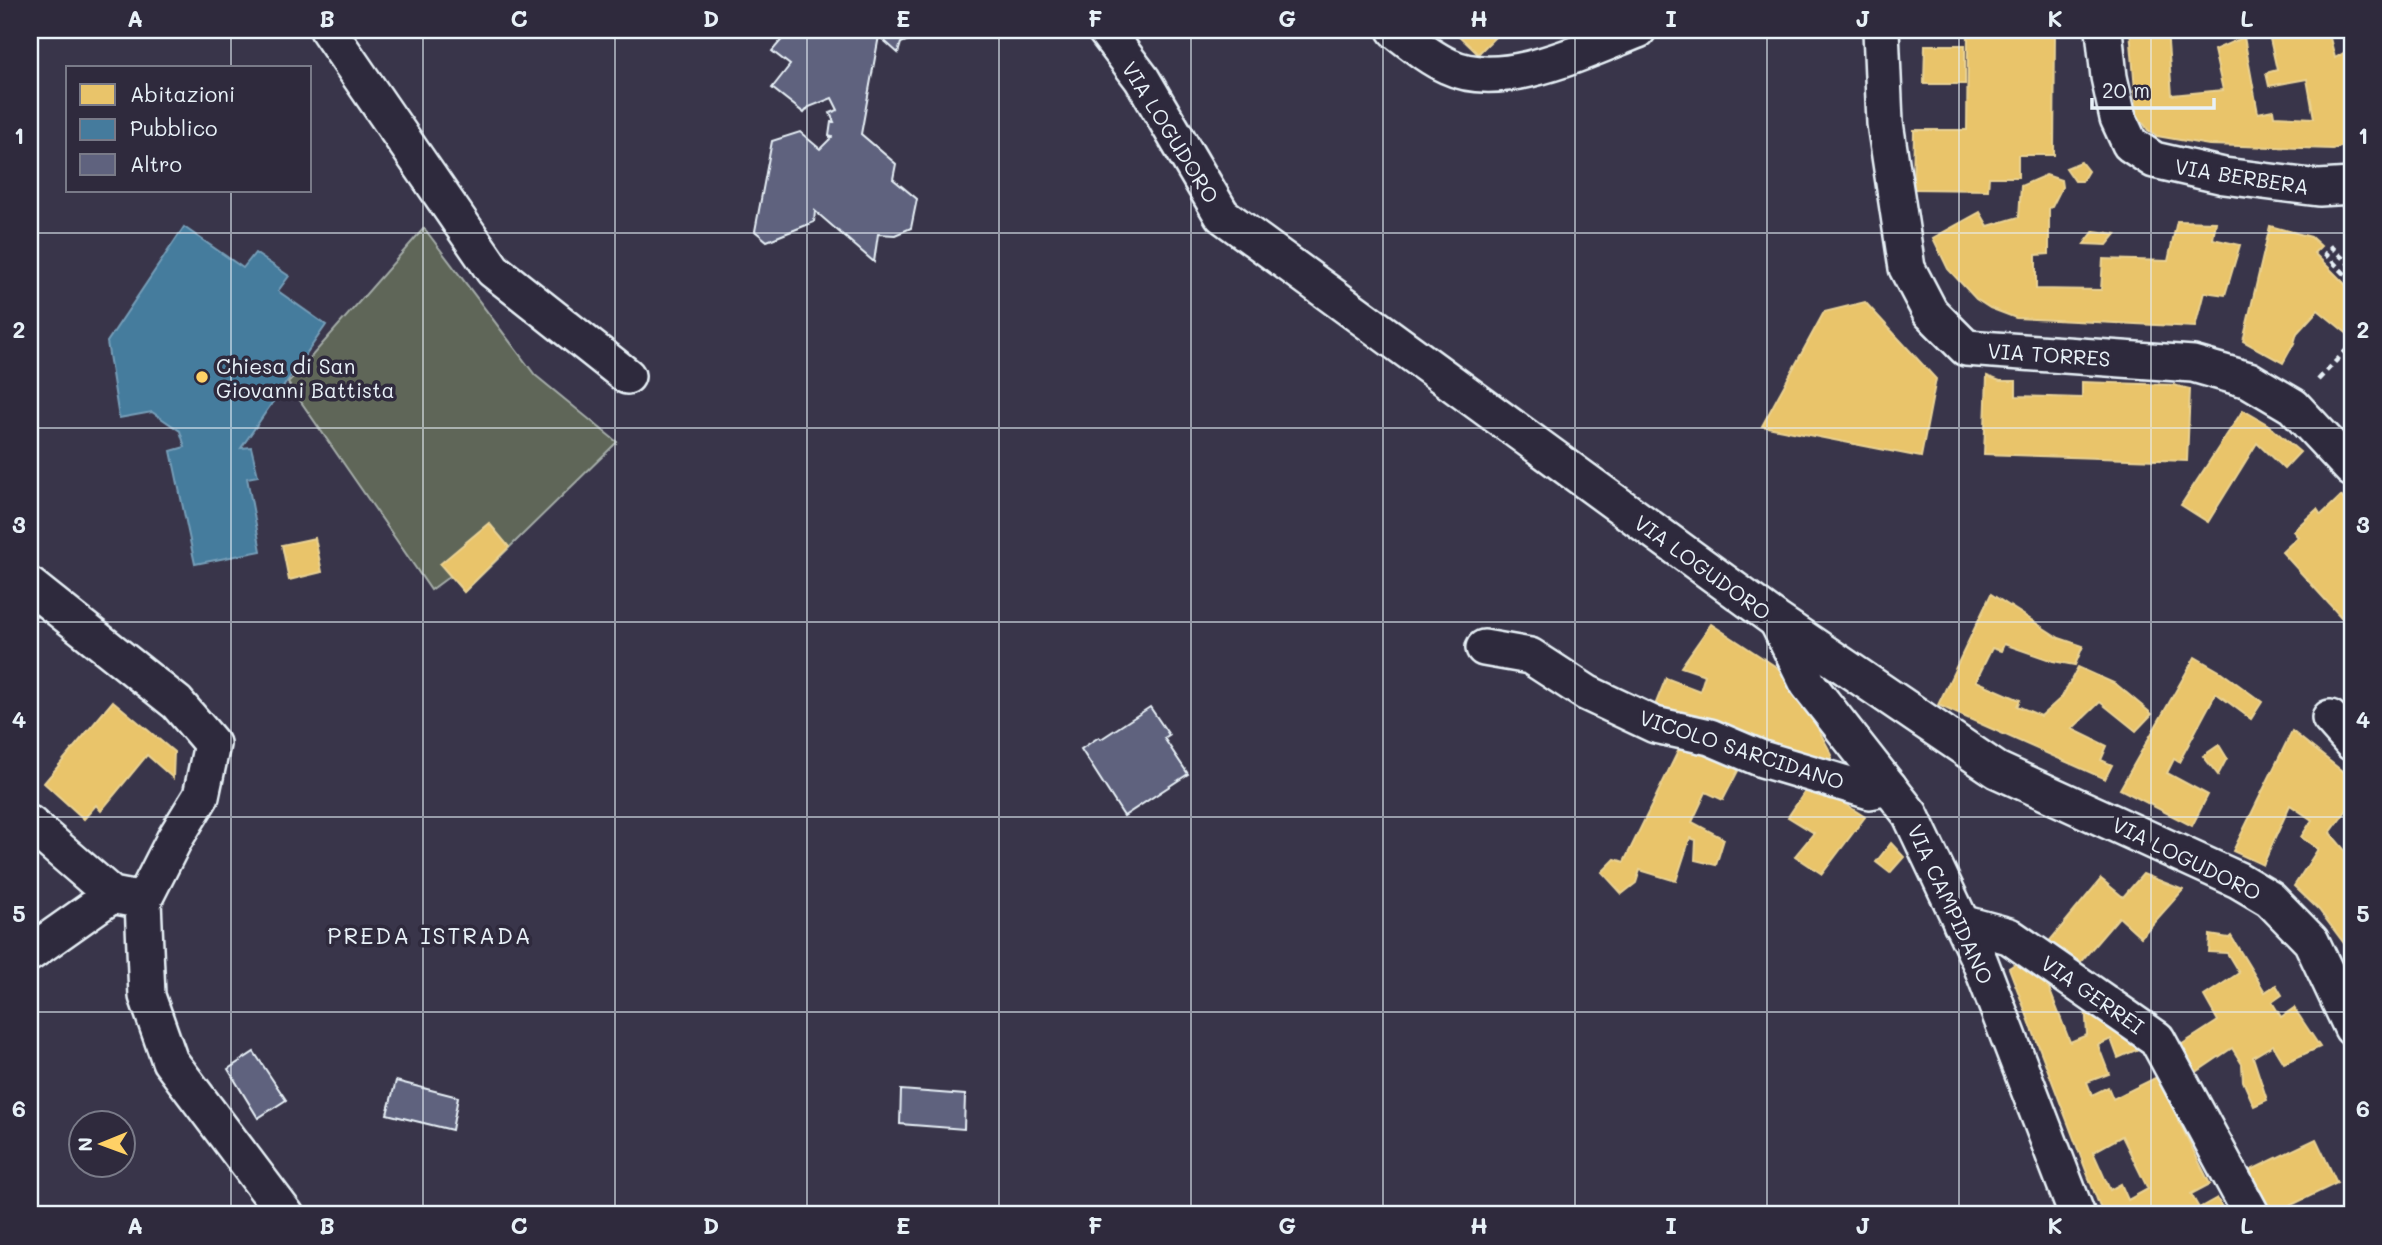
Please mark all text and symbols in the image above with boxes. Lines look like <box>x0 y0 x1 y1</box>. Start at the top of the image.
text: A <box>127 3 143 33</box>
text: B <box>319 3 335 33</box>
text: C <box>510 3 528 33</box>
text: D <box>703 3 719 33</box>
text: E <box>896 3 910 33</box>
text: F <box>1088 3 1102 33</box>
text: G <box>1278 3 1296 33</box>
text: H <box>1470 3 1488 33</box>
text: I <box>1665 3 1677 33</box>
text: J <box>1855 3 1871 33</box>
text: K <box>2047 3 2063 33</box>
text: L <box>2240 3 2254 33</box>
street label: VIA LOGUDORO <box>1117 56 1225 208</box>
legend <box>66 66 312 192</box>
scale bar <box>2092 66 2214 110</box>
text: 20 m <box>2102 76 2150 103</box>
text: Abitazioni <box>130 80 235 107</box>
text: Pubblico <box>130 114 218 141</box>
text: 1 <box>14 120 24 150</box>
text: 1 <box>2358 120 2368 150</box>
text: Altro <box>130 150 182 177</box>
street label: VIA BERBERA <box>2173 152 2311 200</box>
text: 2 <box>13 314 25 344</box>
text: 2 <box>2357 314 2369 344</box>
street label: VIA TORRES <box>1987 336 2111 372</box>
place label: Chiesa di San Giovanni Battista <box>216 352 395 403</box>
marker: Chiesa di San Giovanni Battista <box>194 369 210 385</box>
street label: VIA LOGUDORO <box>1629 508 1777 626</box>
text: 3 <box>12 509 26 539</box>
text: 3 <box>2356 509 2370 539</box>
street label: VICOLO SARCIDANO <box>1636 703 1848 795</box>
text: 4 <box>12 704 26 734</box>
text: 4 <box>2356 704 2370 734</box>
street label: VIA LOGUDORO <box>2108 810 2266 906</box>
street label: VIA CAMPIDANO <box>1902 820 2000 988</box>
text: 5 <box>12 898 26 928</box>
text: 5 <box>2356 898 2370 928</box>
district label: PREDA ISTRADA <box>327 920 533 950</box>
street label: VIA GERREI <box>2036 949 2150 1039</box>
text: 6 <box>12 1093 26 1123</box>
text: 6 <box>2356 1093 2370 1123</box>
north arrow <box>66 1108 136 1178</box>
text: N <box>72 1137 97 1152</box>
text: A <box>127 1210 143 1240</box>
text: B <box>319 1210 335 1240</box>
text: C <box>510 1210 528 1240</box>
text: D <box>703 1210 719 1240</box>
text: E <box>896 1210 910 1240</box>
text: F <box>1088 1210 1102 1240</box>
text: G <box>1278 1210 1296 1240</box>
text: H <box>1470 1210 1488 1240</box>
text: I <box>1665 1210 1677 1240</box>
text: J <box>1855 1210 1871 1240</box>
text: K <box>2047 1210 2063 1240</box>
text: L <box>2240 1210 2254 1240</box>

